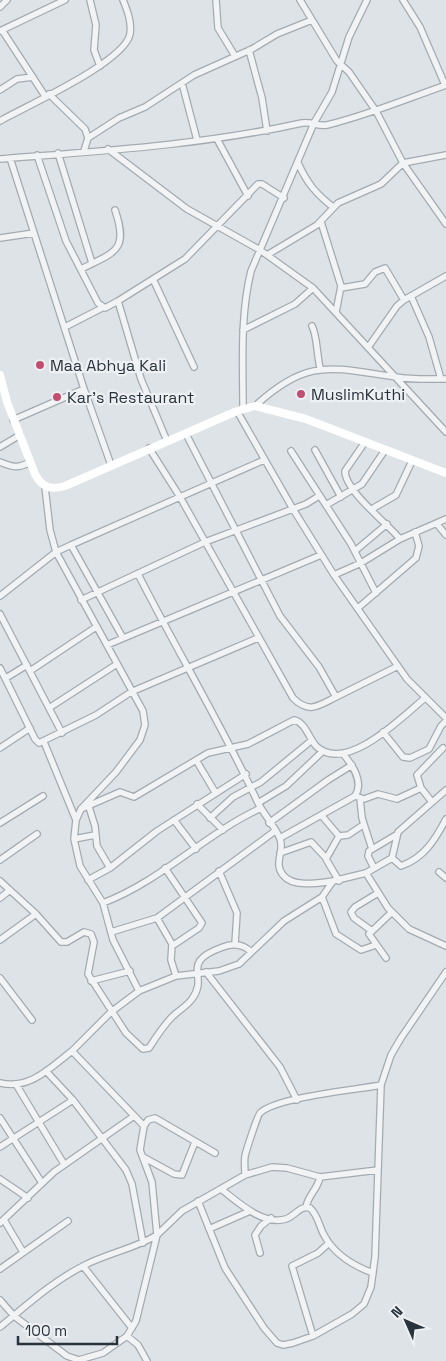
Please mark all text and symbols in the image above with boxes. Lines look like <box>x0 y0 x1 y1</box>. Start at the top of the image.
place label: Maa Abhya Kali <box>50 355 166 376</box>
marker: Maa Abhya Kali <box>34 359 46 371</box>
place label: MuslimKuthi <box>311 384 405 405</box>
place label: Kar's Restaurant <box>67 387 194 408</box>
marker: MuslimKuthi <box>295 388 307 400</box>
marker: Kar's Restaurant <box>51 391 63 403</box>
north arrow <box>381 1296 431 1346</box>
text: N <box>387 1302 406 1321</box>
scale bar <box>18 1314 116 1346</box>
text: 100 m <box>25 1321 67 1340</box>

